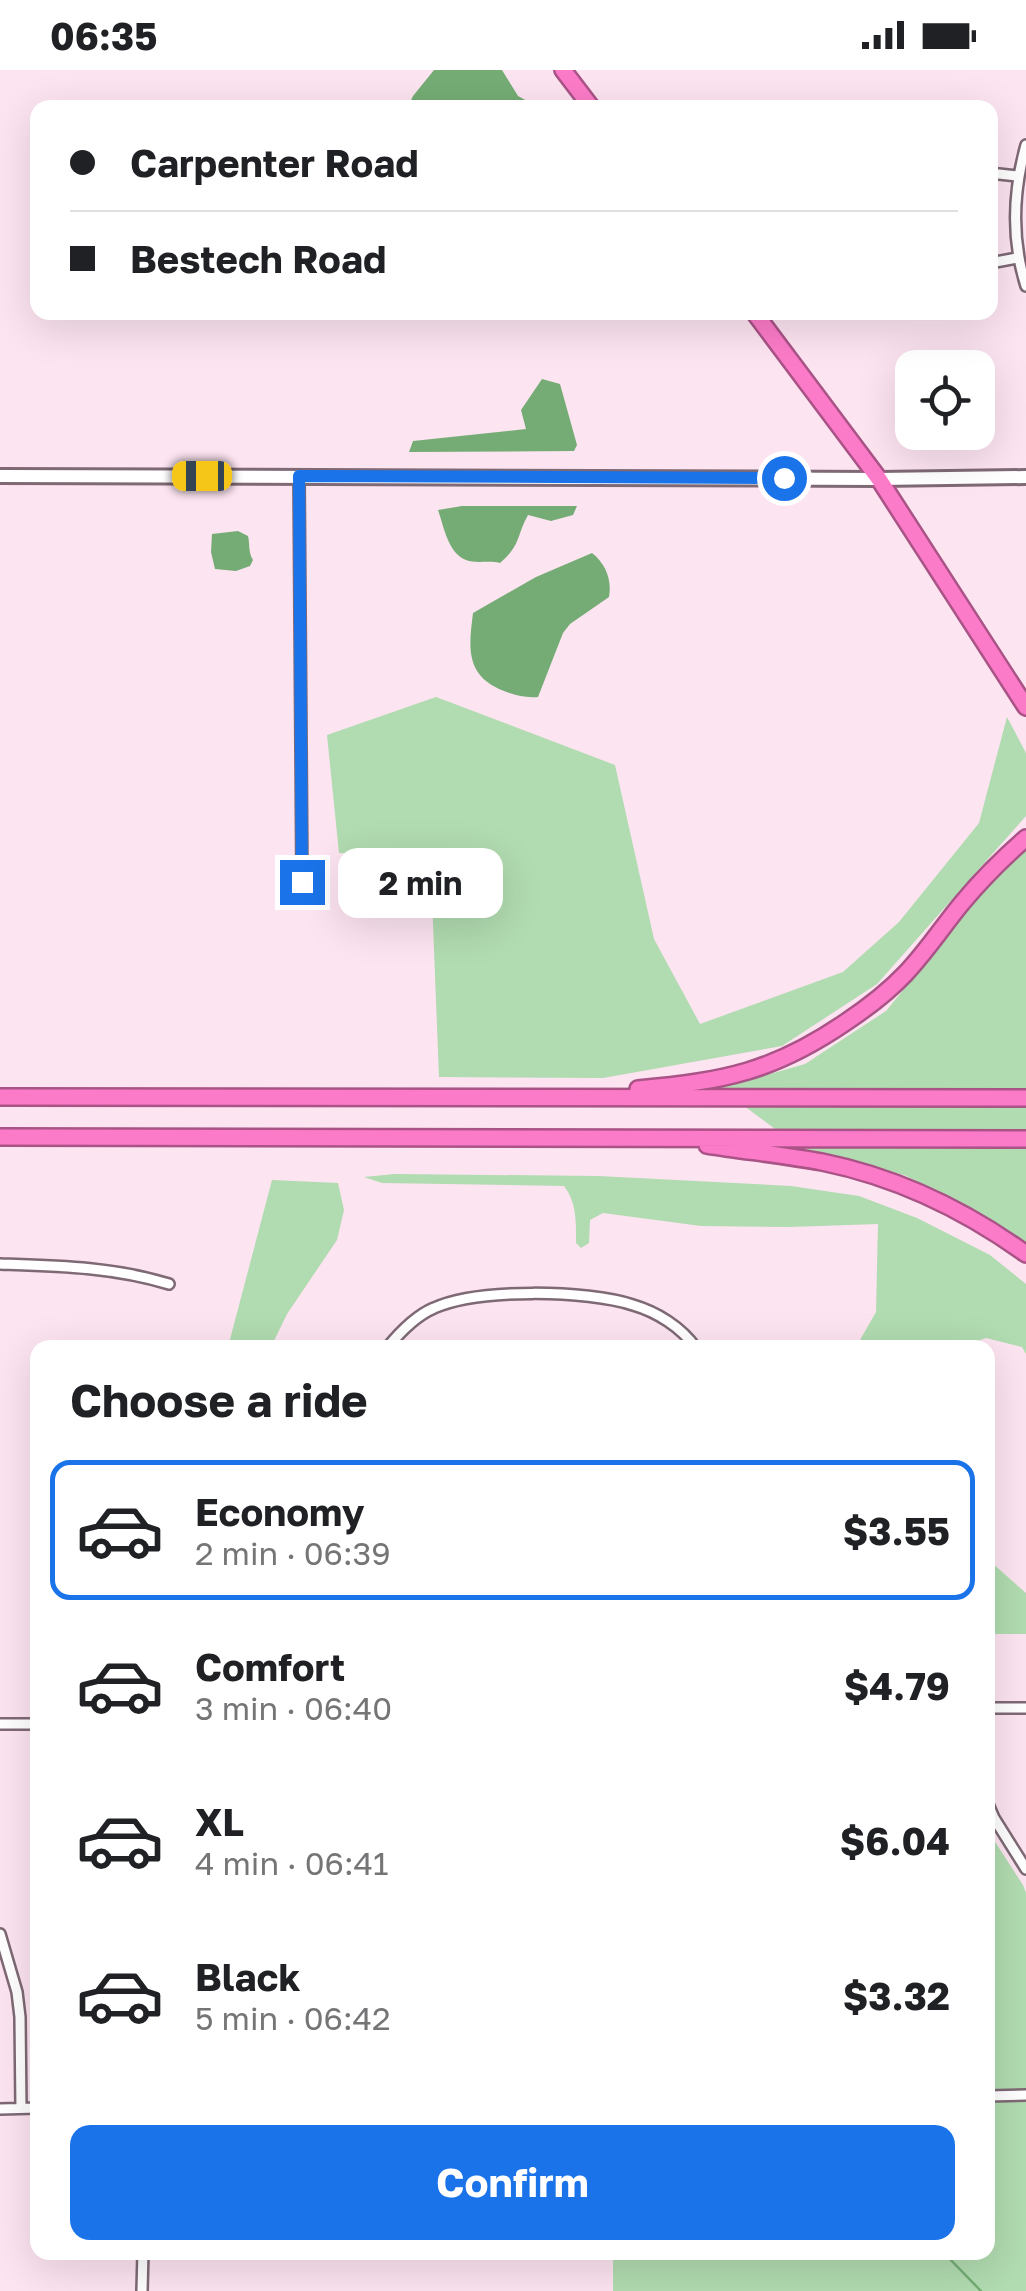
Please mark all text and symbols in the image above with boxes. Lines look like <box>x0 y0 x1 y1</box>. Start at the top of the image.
text: 06:35 <box>50 13 157 58</box>
text: Carpenter Road <box>130 140 419 185</box>
text: Bestech Road <box>130 236 386 281</box>
map controls <box>895 350 995 450</box>
button: locate <box>895 350 995 450</box>
route start <box>762 456 807 501</box>
car <box>172 461 232 491</box>
callout: 2 min <box>337 847 502 917</box>
route end <box>280 860 325 905</box>
text: 2 min <box>379 864 462 902</box>
text: Choose a ride <box>70 1373 368 1427</box>
icon: car <box>75 1485 165 1575</box>
text: Economy <box>195 1489 364 1534</box>
text: $3.55 <box>843 1508 950 1553</box>
text: 2 min · 06:39 <box>195 1534 391 1572</box>
icon: car <box>75 1640 165 1730</box>
text: Comfort <box>195 1644 345 1689</box>
text: $4.79 <box>844 1663 950 1708</box>
text: 3 min · 06:40 <box>195 1689 392 1727</box>
icon: car <box>75 1795 165 1885</box>
text: XL <box>195 1799 244 1844</box>
text: $6.04 <box>840 1818 950 1863</box>
text: 4 min · 06:41 <box>195 1844 389 1882</box>
icon: car <box>75 1950 165 2040</box>
text: Black <box>195 1954 300 1999</box>
text: $3.32 <box>843 1973 950 2018</box>
text: 5 min · 06:42 <box>195 1999 391 2037</box>
button: Confirm <box>70 2125 955 2240</box>

